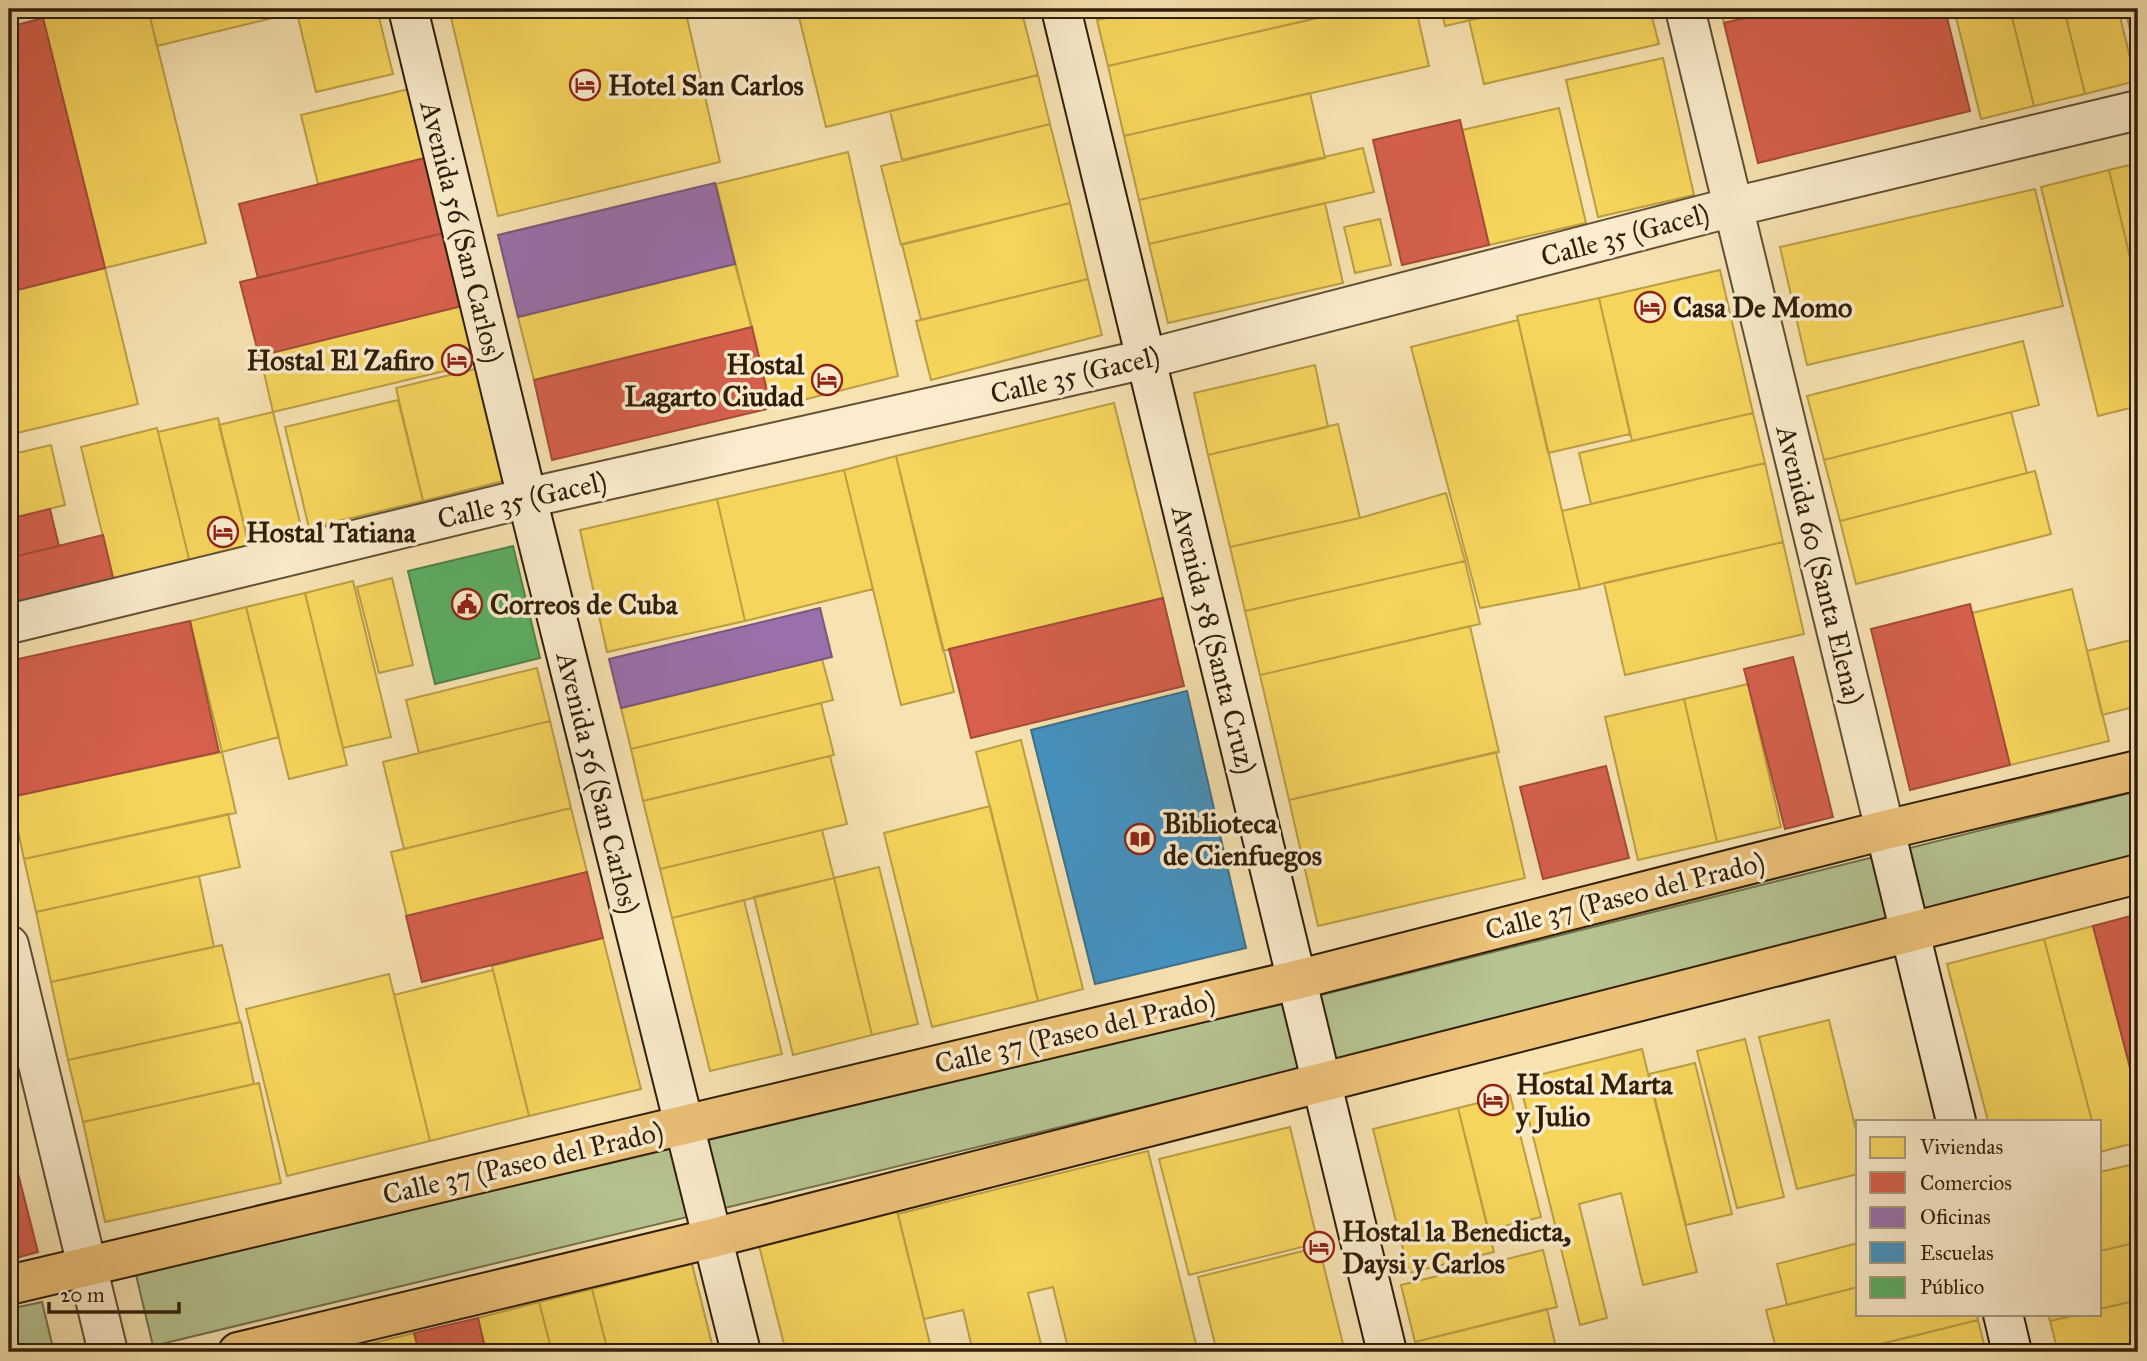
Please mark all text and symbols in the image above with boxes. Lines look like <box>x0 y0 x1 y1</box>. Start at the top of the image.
hotel icon: Hotel San Carlos <box>568 68 602 102</box>
place label: Hotel San Carlos <box>608 68 804 103</box>
street label: Avenida 56 (San Carlos) <box>412 97 511 367</box>
street label: Calle 35 (Gacel) <box>1537 196 1713 274</box>
hotel icon: Casa De Momo <box>1633 290 1667 324</box>
place label: Casa De Momo <box>1673 290 1852 325</box>
street label: Calle 35 (Gacel) <box>987 339 1163 411</box>
place label: Hostal El Zafiro <box>246 343 434 378</box>
hotel icon: Hostal El Zafiro <box>440 343 474 377</box>
place label: Hostal Lagarto Ciudad <box>624 347 805 414</box>
hotel icon: Hostal Lagarto Ciudad <box>810 363 844 397</box>
street label: Avenida 60 (Santa Elena) <box>1768 421 1872 708</box>
street label: Calle 35 (Gacel) <box>434 464 610 536</box>
street label: Avenida 58 (Santa Cruz) <box>1164 501 1264 778</box>
hotel icon: Hostal Tatiana <box>206 515 240 549</box>
place label: Hostal Tatiana <box>246 515 417 550</box>
public building icon: Correos de Cuba <box>450 587 484 621</box>
place label: Correos de Cuba <box>490 587 679 622</box>
street label: Avenida 56 (San Carlos) <box>548 648 647 918</box>
place label: Biblioteca de Cienfuegos <box>1163 806 1322 873</box>
library icon: Biblioteca de Cienfuegos <box>1123 822 1157 856</box>
street label: Calle 37 (Paseo del Prado) <box>1481 844 1769 948</box>
street label: Calle 37 (Paseo del Prado) <box>931 983 1219 1081</box>
place label: Hostal Marta y Julio <box>1515 1067 1674 1134</box>
hotel icon: Hostal Marta y Julio <box>1476 1083 1510 1117</box>
street label: Calle 37 (Paseo del Prado) <box>379 1114 667 1212</box>
legend <box>1856 1120 2102 1316</box>
text: Viviendas <box>1919 1134 2003 1160</box>
text: Comercios <box>1920 1170 2012 1196</box>
text: Oficinas <box>1920 1204 1991 1230</box>
place label: Hostal la Benedicta, Daysi y Carlos <box>1342 1214 1571 1281</box>
hotel icon: Hostal la Benedicta, Daysi y Carlos <box>1302 1230 1336 1264</box>
text: Escuelas <box>1920 1240 1994 1266</box>
scale bar <box>49 1270 178 1314</box>
text: Público <box>1920 1274 1985 1300</box>
text: 20 m <box>60 1282 105 1308</box>

